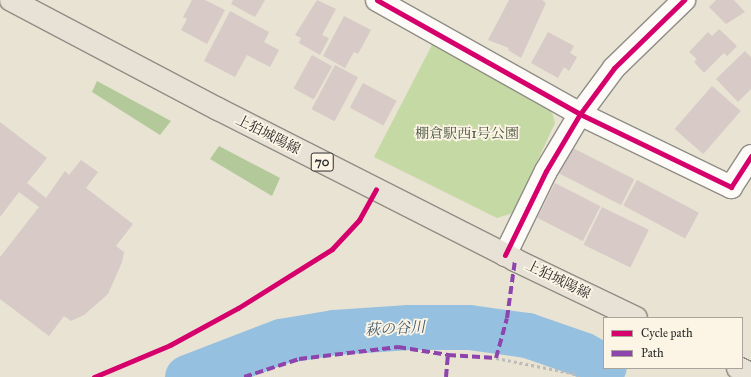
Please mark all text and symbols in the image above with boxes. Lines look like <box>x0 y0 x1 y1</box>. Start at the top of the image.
street label: 上狛城陽線 <box>233 112 303 158</box>
park label: 棚倉駅西1号公園 <box>415 126 519 142</box>
road number: 70 <box>310 151 334 173</box>
street label: 上狛城陽線 <box>523 257 593 303</box>
legend <box>603 317 743 369</box>
water label: 萩の谷川 <box>365 318 425 340</box>
text: Cycle path <box>641 326 693 340</box>
text: Path <box>641 346 664 360</box>

